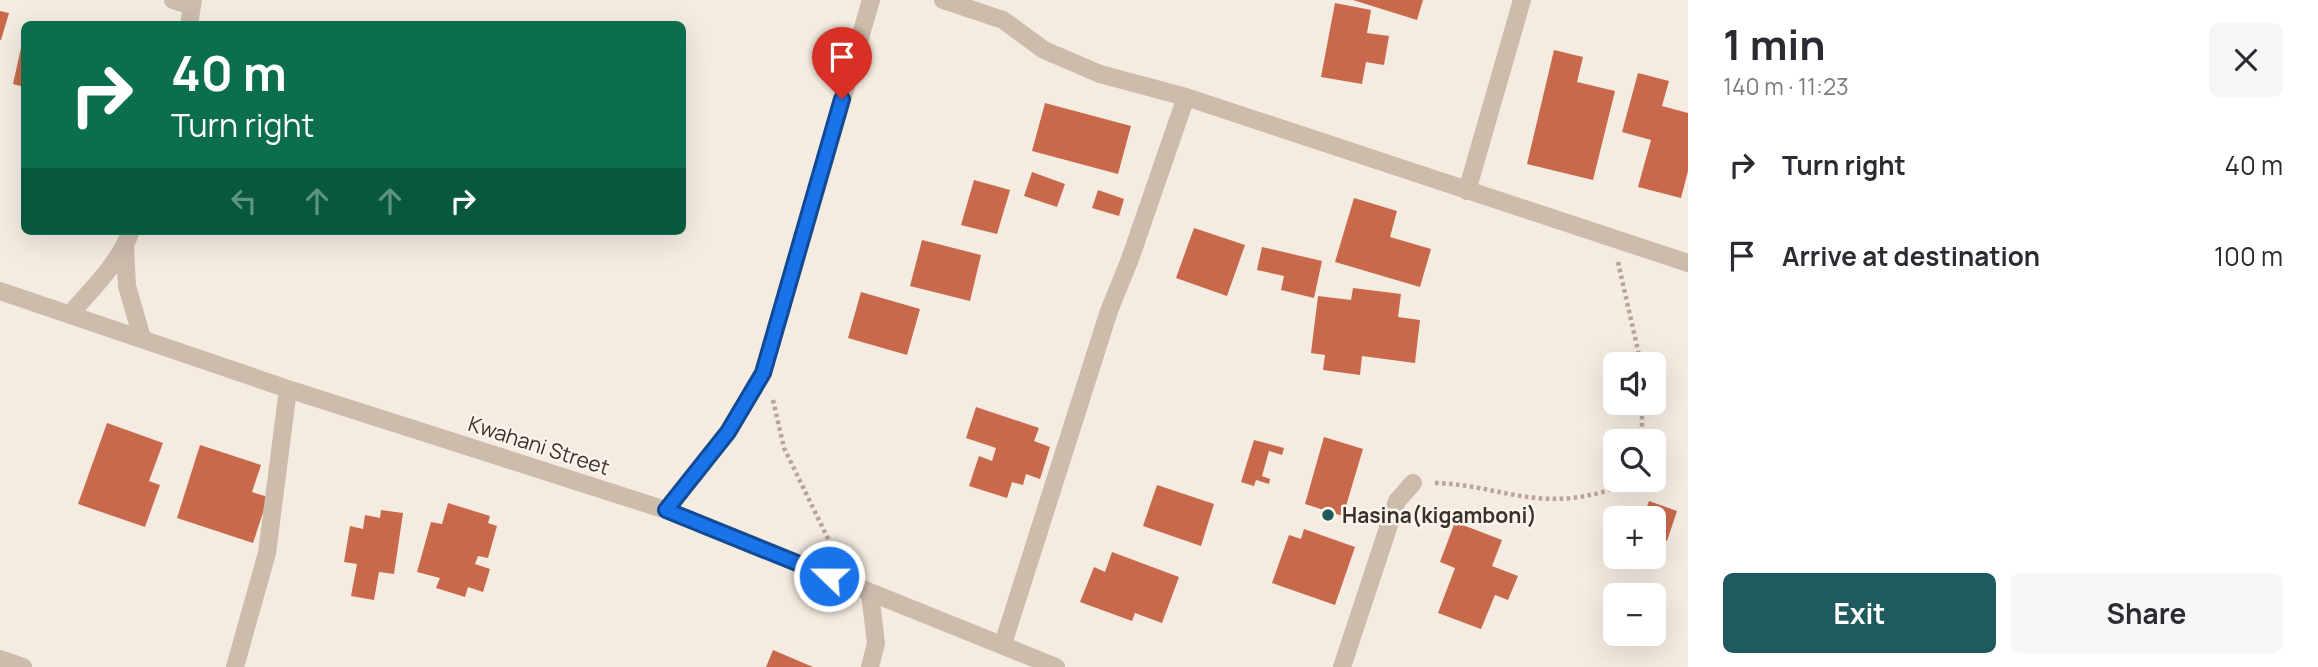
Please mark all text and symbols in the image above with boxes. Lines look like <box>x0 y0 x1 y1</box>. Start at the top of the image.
text: 1 min <box>1723 15 1826 73</box>
button: close <box>2209 23 2283 97</box>
pin <box>812 27 872 99</box>
icon: arrive <box>823 38 861 76</box>
text: 40 m <box>171 39 287 106</box>
icon: right <box>56 49 147 140</box>
text: 140 m · 11:23 <box>1723 70 1849 102</box>
text: Turn right <box>171 103 314 147</box>
icon: right <box>1723 146 1761 184</box>
text: Turn right <box>1782 147 1906 183</box>
text: 40 m <box>2225 147 2283 183</box>
icon: left <box>225 182 263 220</box>
icon: ahead <box>298 182 336 220</box>
icon: ahead <box>371 182 409 220</box>
icon: right <box>444 182 482 220</box>
icon: arrive <box>1723 237 1761 275</box>
text: Arrive at destination <box>1782 238 2040 274</box>
text: 100 m <box>2214 238 2283 274</box>
map controls <box>1603 352 1666 646</box>
button: sound <box>1603 352 1666 415</box>
street label: Kwahani Street <box>465 409 613 481</box>
button: search <box>1603 429 1666 492</box>
place label: Hasina(kigamboni) <box>1342 501 1537 529</box>
button: + <box>1603 506 1666 569</box>
marker: Hasina(kigamboni) <box>1320 507 1336 523</box>
position arrow <box>792 539 866 613</box>
button: Exit <box>1723 573 1996 653</box>
button: Share <box>2010 573 2283 653</box>
button: − <box>1603 583 1666 646</box>

